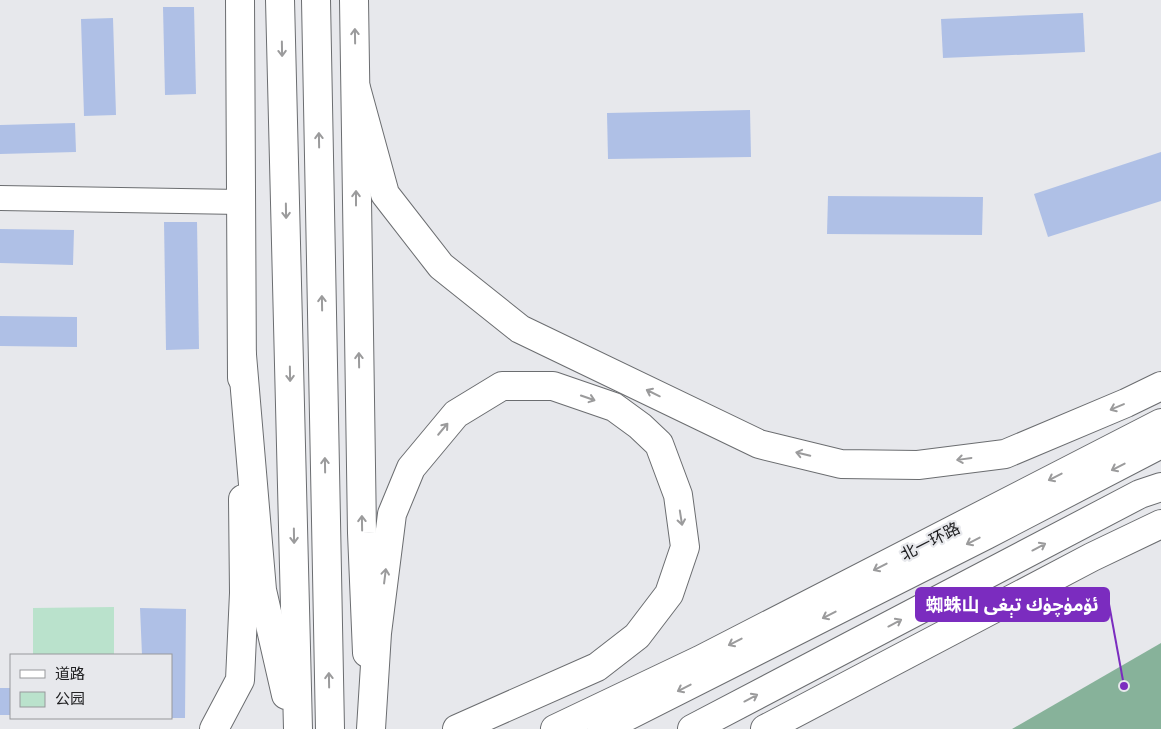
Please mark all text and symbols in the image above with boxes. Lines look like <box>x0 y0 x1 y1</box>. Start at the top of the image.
one-way arrow <box>350 28 360 44</box>
one-way arrow <box>277 40 286 56</box>
one-way arrow <box>314 133 324 149</box>
one-way arrow <box>351 190 361 206</box>
one-way arrow <box>281 203 290 219</box>
one-way arrow <box>317 295 327 312</box>
one-way arrow <box>354 353 364 369</box>
one-way arrow <box>285 365 294 381</box>
one-way arrow <box>646 388 661 398</box>
one-way arrow <box>580 394 596 404</box>
one-way arrow <box>1110 403 1125 412</box>
one-way arrow <box>437 423 448 436</box>
one-way arrow <box>796 449 812 459</box>
one-way arrow <box>956 454 972 464</box>
one-way arrow <box>320 458 330 474</box>
one-way arrow <box>1110 462 1125 472</box>
one-way arrow <box>1048 472 1063 482</box>
one-way arrow <box>676 509 686 525</box>
one-way arrow <box>357 515 366 531</box>
street label: 北一环路 <box>897 518 963 564</box>
one-way arrow <box>289 528 299 544</box>
one-way arrow <box>966 536 981 546</box>
one-way arrow <box>1031 542 1046 551</box>
one-way arrow <box>873 563 888 572</box>
one-way arrow <box>380 568 390 584</box>
callout: 蜘蛛山 ئۆمۈچۈك تېغى <box>916 588 1109 621</box>
text: 蜘蛛山 ئۆمۈچۈك تېغى <box>925 593 1099 618</box>
one-way arrow <box>821 610 836 620</box>
one-way arrow <box>887 618 902 627</box>
one-way arrow <box>728 637 743 647</box>
legend <box>10 654 172 719</box>
text: 道路 <box>55 664 85 682</box>
one-way arrow <box>324 673 333 689</box>
one-way arrow <box>676 683 691 693</box>
text: 公园 <box>55 689 85 707</box>
one-way arrow <box>743 693 758 702</box>

